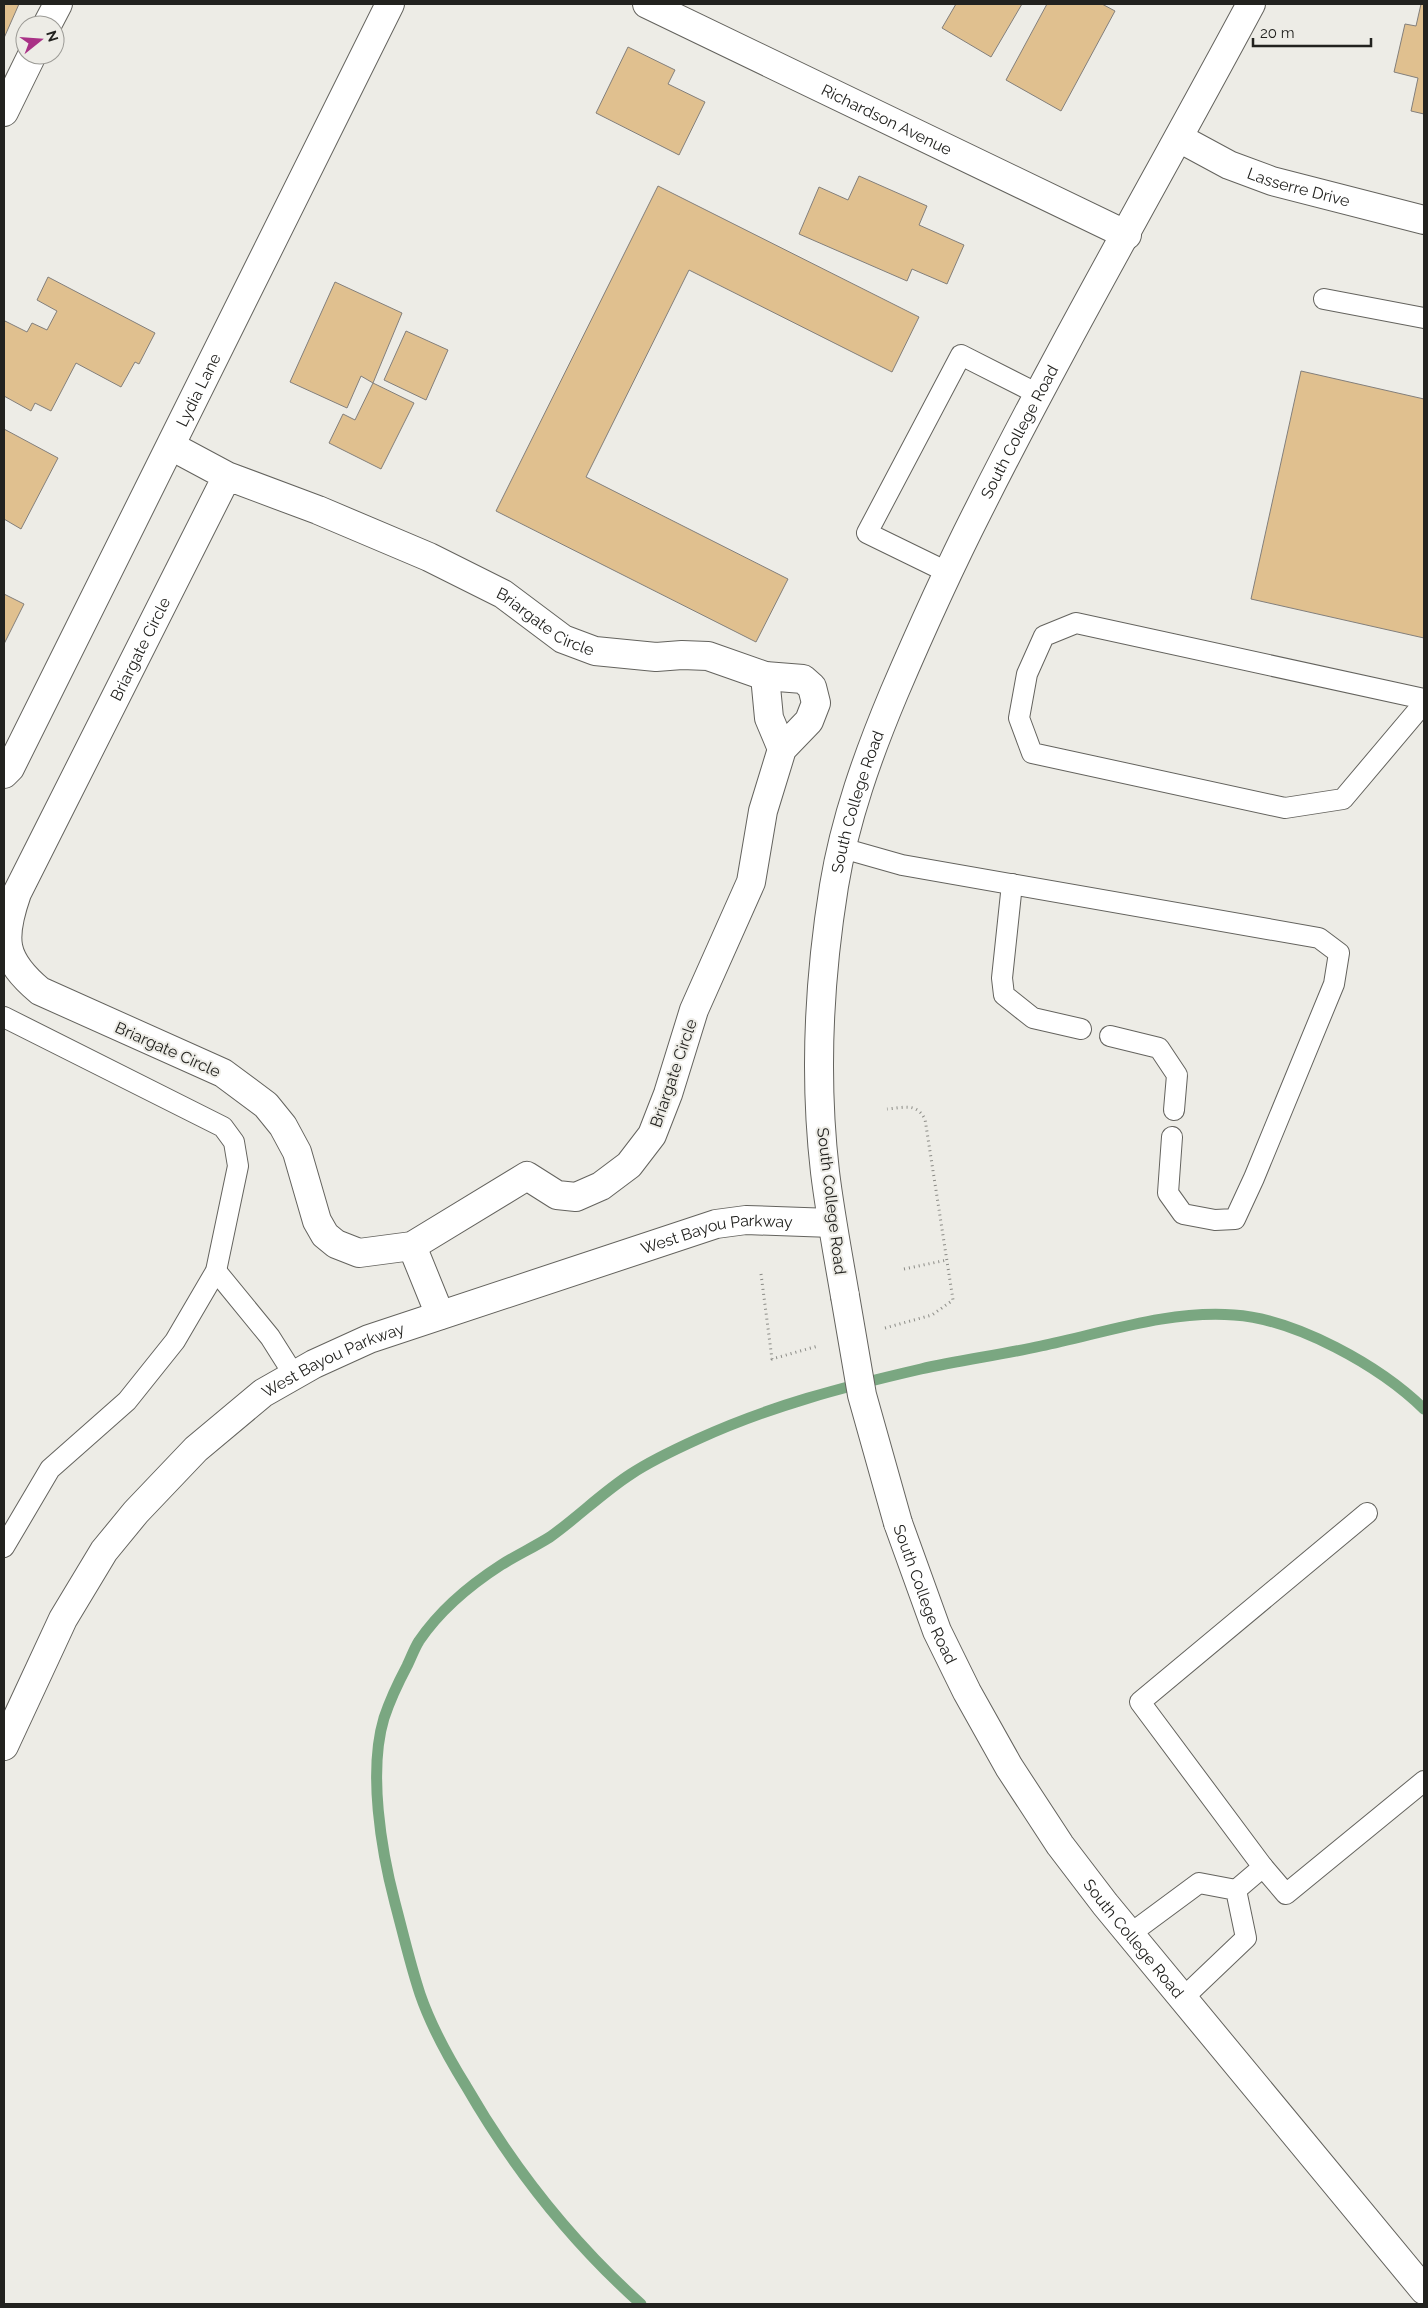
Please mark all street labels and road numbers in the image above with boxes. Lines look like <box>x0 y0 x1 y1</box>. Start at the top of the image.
street label: Richardson Avenue <box>818 80 955 159</box>
street label: Lasserre Drive <box>1245 164 1352 211</box>
street label: Lydia Lane <box>172 350 225 430</box>
street label: South College Road <box>977 362 1062 502</box>
street label: Briargate Circle <box>493 583 597 660</box>
street label: Briargate Circle <box>106 594 174 704</box>
street label: South College Road <box>827 728 888 875</box>
street label: Briargate Circle <box>646 1016 701 1130</box>
street label: Briargate Circle <box>112 1018 223 1081</box>
street label: South College Road <box>813 1127 850 1276</box>
street label: West Bayou Parkway <box>639 1211 793 1258</box>
street label: West Bayou Parkway <box>259 1319 407 1402</box>
street label: South College Road <box>889 1522 961 1667</box>
street label: South College Road <box>1079 1875 1188 2002</box>

